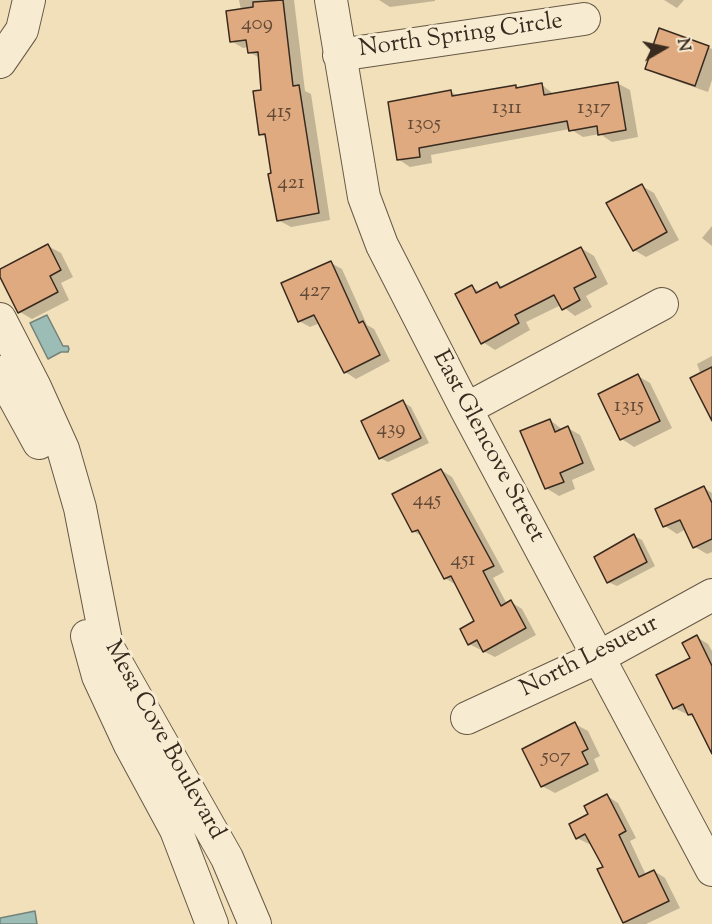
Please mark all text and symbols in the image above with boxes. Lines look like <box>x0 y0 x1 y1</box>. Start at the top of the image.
street label: North Spring Circle <box>357 8 565 66</box>
house number: 409 <box>241 12 273 38</box>
north arrow <box>634 18 694 78</box>
text: N <box>670 37 695 53</box>
house number: 1311 <box>492 96 522 122</box>
house number: 1317 <box>577 96 611 122</box>
house number: 415 <box>267 100 291 126</box>
house number: 1305 <box>407 112 441 138</box>
house number: 421 <box>277 171 305 197</box>
house number: 427 <box>300 279 330 305</box>
street label: East Glencove Street <box>424 346 550 548</box>
house number: 1315 <box>614 394 644 420</box>
house number: 439 <box>376 417 406 443</box>
house number: 445 <box>413 488 441 514</box>
house number: 451 <box>451 548 475 574</box>
street label: North Lesueur <box>516 611 664 705</box>
street label: Mesa Cove Boulevard <box>96 637 230 845</box>
house number: 507 <box>542 745 570 771</box>

